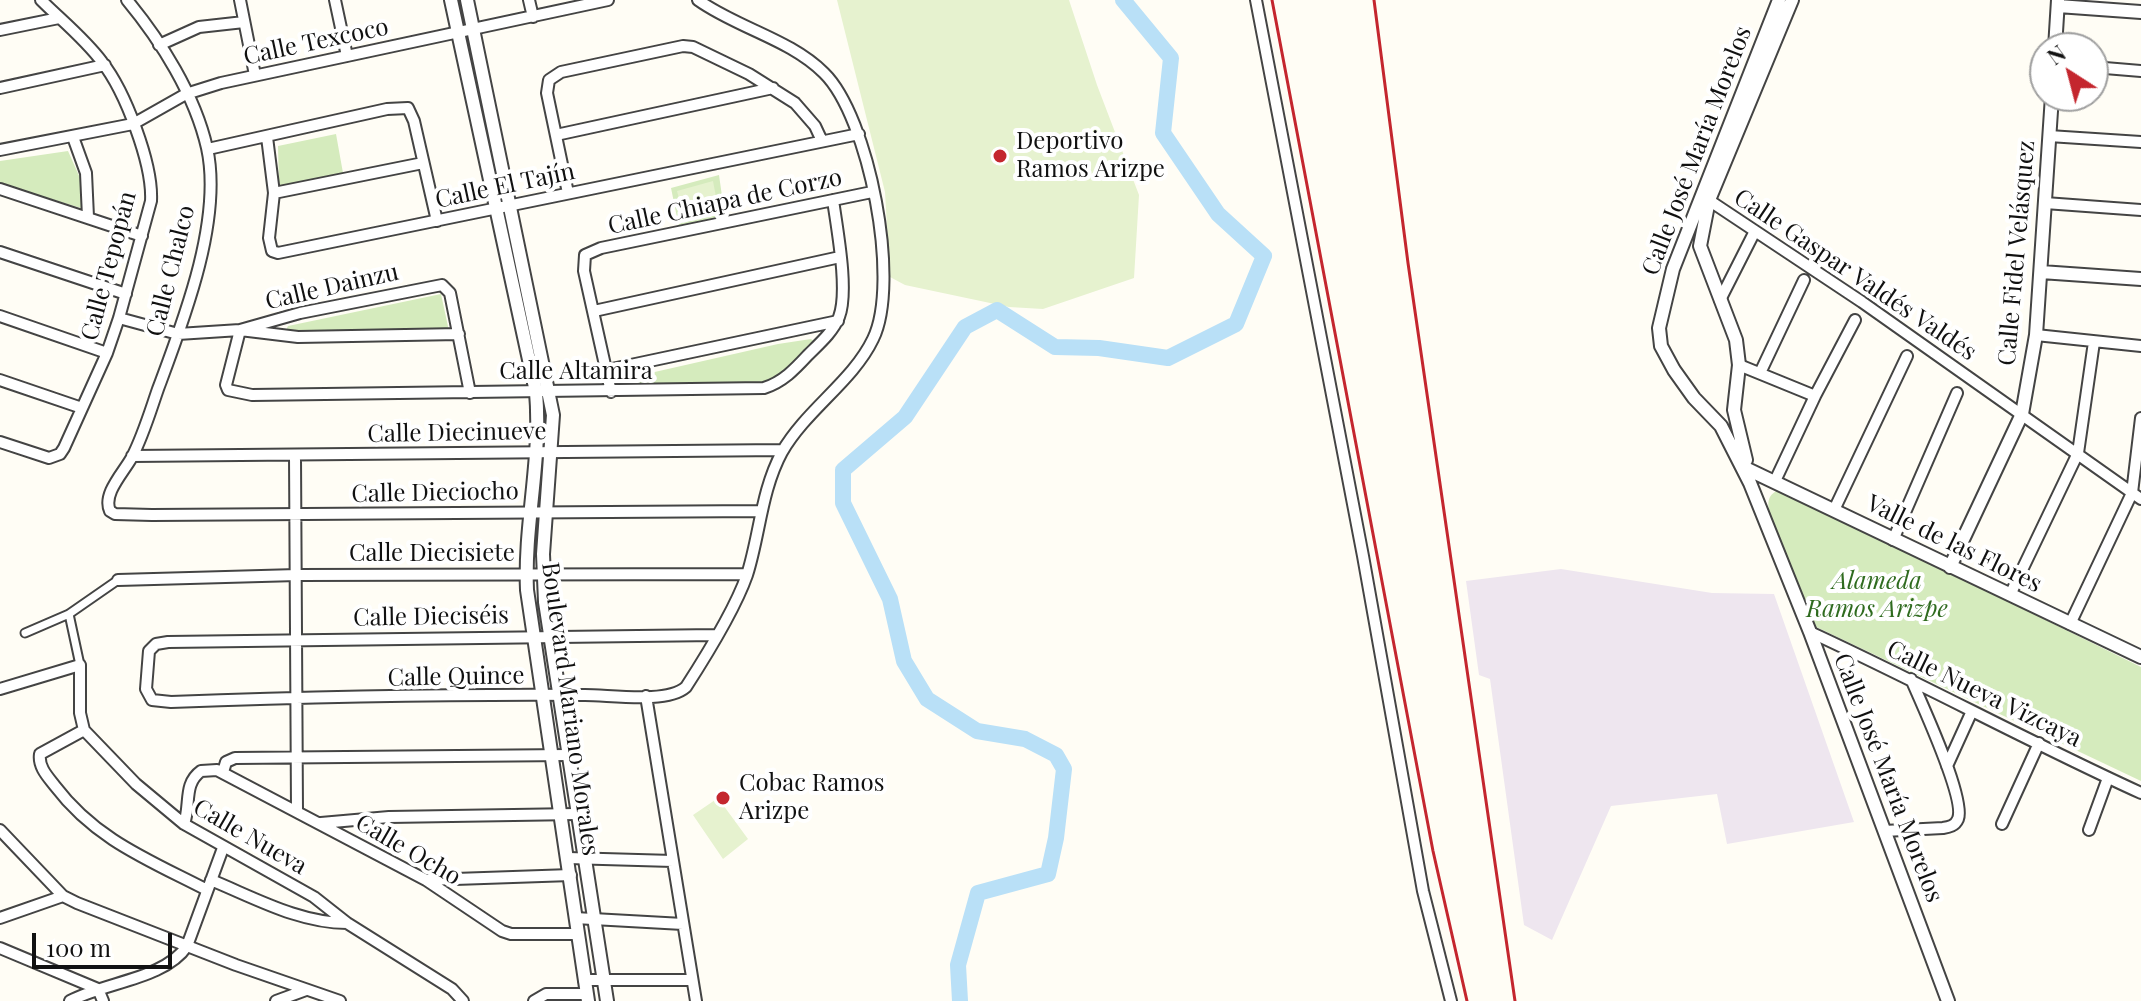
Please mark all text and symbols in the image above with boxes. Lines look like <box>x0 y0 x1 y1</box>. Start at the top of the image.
street label: Calle Texcoco <box>241 13 391 71</box>
street label: Calle José María Morelos <box>1636 22 1758 280</box>
north arrow <box>2029 32 2109 112</box>
text: N <box>2041 37 2071 71</box>
place label: Deportivo Ramos Arizpe <box>1016 128 1165 184</box>
street label: Calle Fidel Velásquez <box>1993 139 2041 367</box>
marker: Deportivo Ramos Arizpe <box>991 147 1009 165</box>
street label: Calle El Tajín <box>433 157 577 215</box>
street label: Calle Chiapa de Corzo <box>605 163 845 241</box>
street label: Calle Gaspar Valdés Valdés <box>1728 183 1982 367</box>
street label: Calle Tepopán <box>75 188 143 344</box>
street label: Calle Chalco <box>141 202 201 340</box>
street label: Calle Dainzu <box>263 258 401 316</box>
street label: Calle Altamira <box>499 358 653 386</box>
street label: Calle Diecinueve <box>367 417 547 449</box>
street label: Calle Dieciocho <box>351 477 519 509</box>
street label: Valle de las Flores <box>1862 489 2046 599</box>
street label: Calle Diecisiete <box>349 540 515 568</box>
street label: Boulevard Mariano Morales <box>535 560 605 858</box>
park label: Alameda Ramos Arizpe <box>1806 568 1948 624</box>
street label: Calle Dieciséis <box>353 601 509 633</box>
street label: Calle Nueva Vizcaya <box>1882 634 2086 754</box>
street label: Calle José María Morelos <box>1827 649 1949 907</box>
street label: Calle Quince <box>387 661 525 693</box>
place label: Cobac Ramos Arizpe <box>739 770 884 826</box>
marker: Cobac Ramos Arizpe <box>714 789 732 807</box>
street label: Calle Nueva <box>188 793 312 881</box>
street label: Calle Ocho <box>350 808 466 892</box>
scale bar <box>36 917 176 967</box>
text: 100 m <box>46 931 111 963</box>

